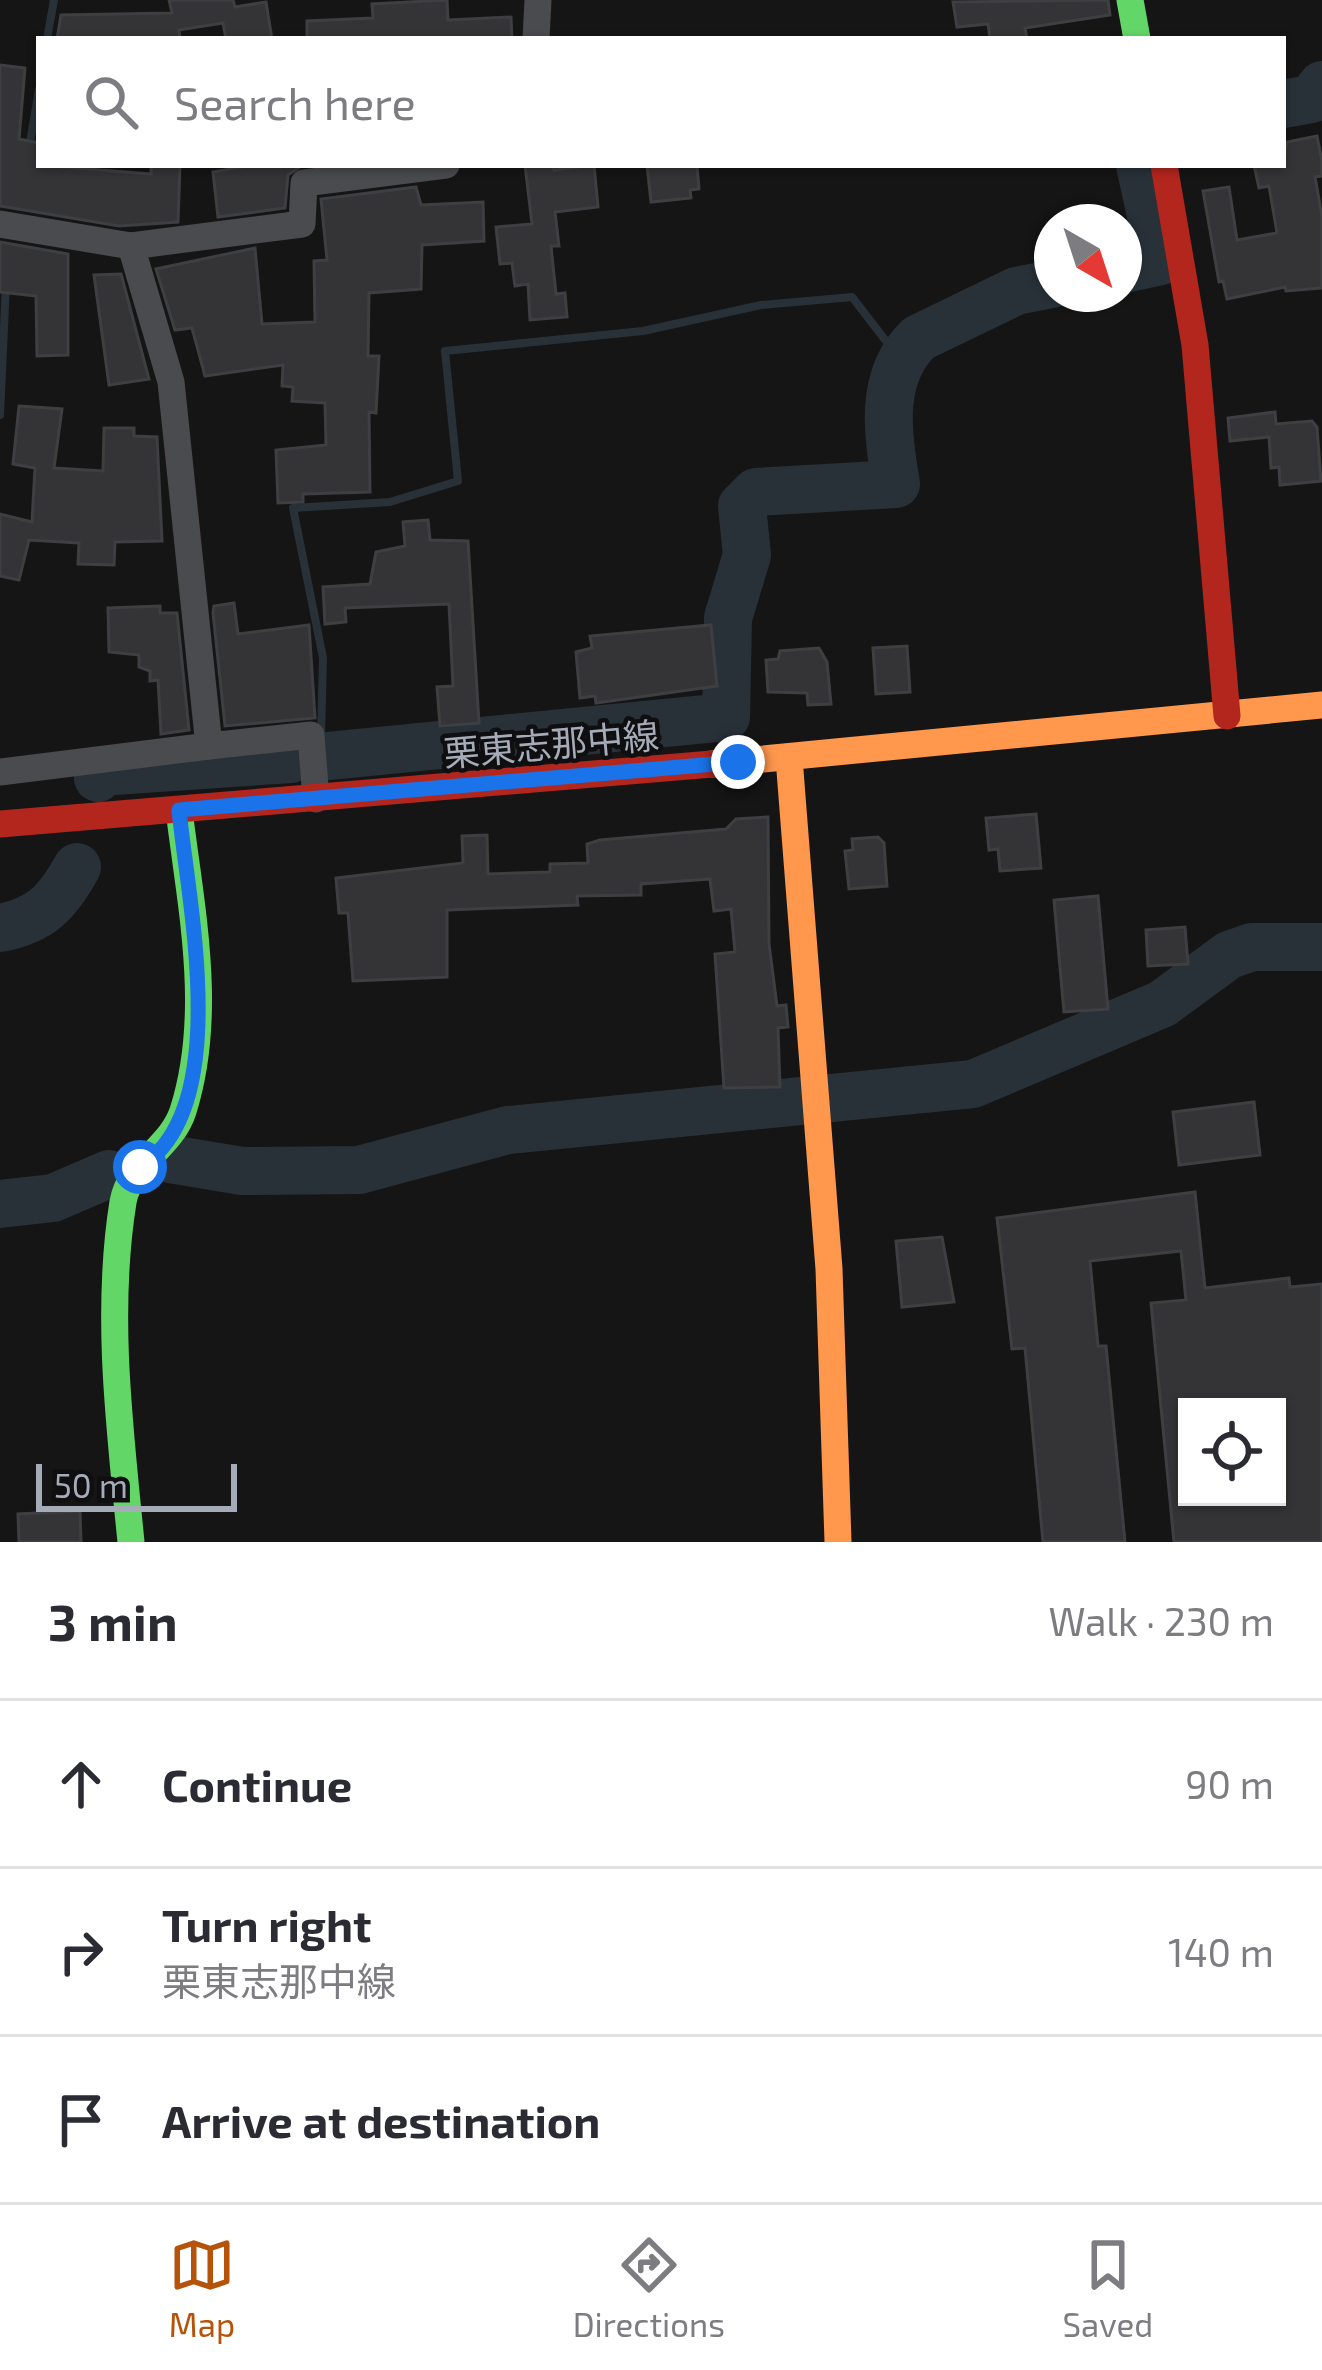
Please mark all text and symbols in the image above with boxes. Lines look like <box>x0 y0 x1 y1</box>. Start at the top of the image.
search box <box>36 36 1286 168</box>
icon: search <box>78 69 144 135</box>
text: Search here <box>174 75 416 129</box>
north arrow <box>1034 204 1142 312</box>
street label: 栗東志那中線 <box>442 712 660 774</box>
route end <box>711 735 765 789</box>
route start <box>113 1140 167 1194</box>
map controls <box>1178 1398 1286 1506</box>
button: locate <box>1178 1398 1286 1506</box>
scale bar <box>36 1458 237 1511</box>
text: 50 m <box>54 1465 128 1505</box>
text: 3 min <box>48 1590 178 1651</box>
text: Walk · 230 m <box>1048 1597 1274 1644</box>
icon: ahead <box>48 1751 114 1817</box>
text: Continue <box>162 1757 352 1811</box>
text: 90 m <box>1185 1760 1274 1807</box>
text: Turn right <box>162 1897 371 1951</box>
icon: right <box>48 1919 114 1985</box>
text: 140 m <box>1168 1928 1274 1975</box>
text: 栗東志那中線 <box>162 1957 396 2004</box>
icon: arrive <box>48 2087 114 2153</box>
text: Arrive at destination <box>162 2093 600 2147</box>
tab: Map <box>169 2232 235 2344</box>
tab: Directions <box>573 2232 725 2344</box>
tab: Saved <box>1063 2232 1153 2344</box>

